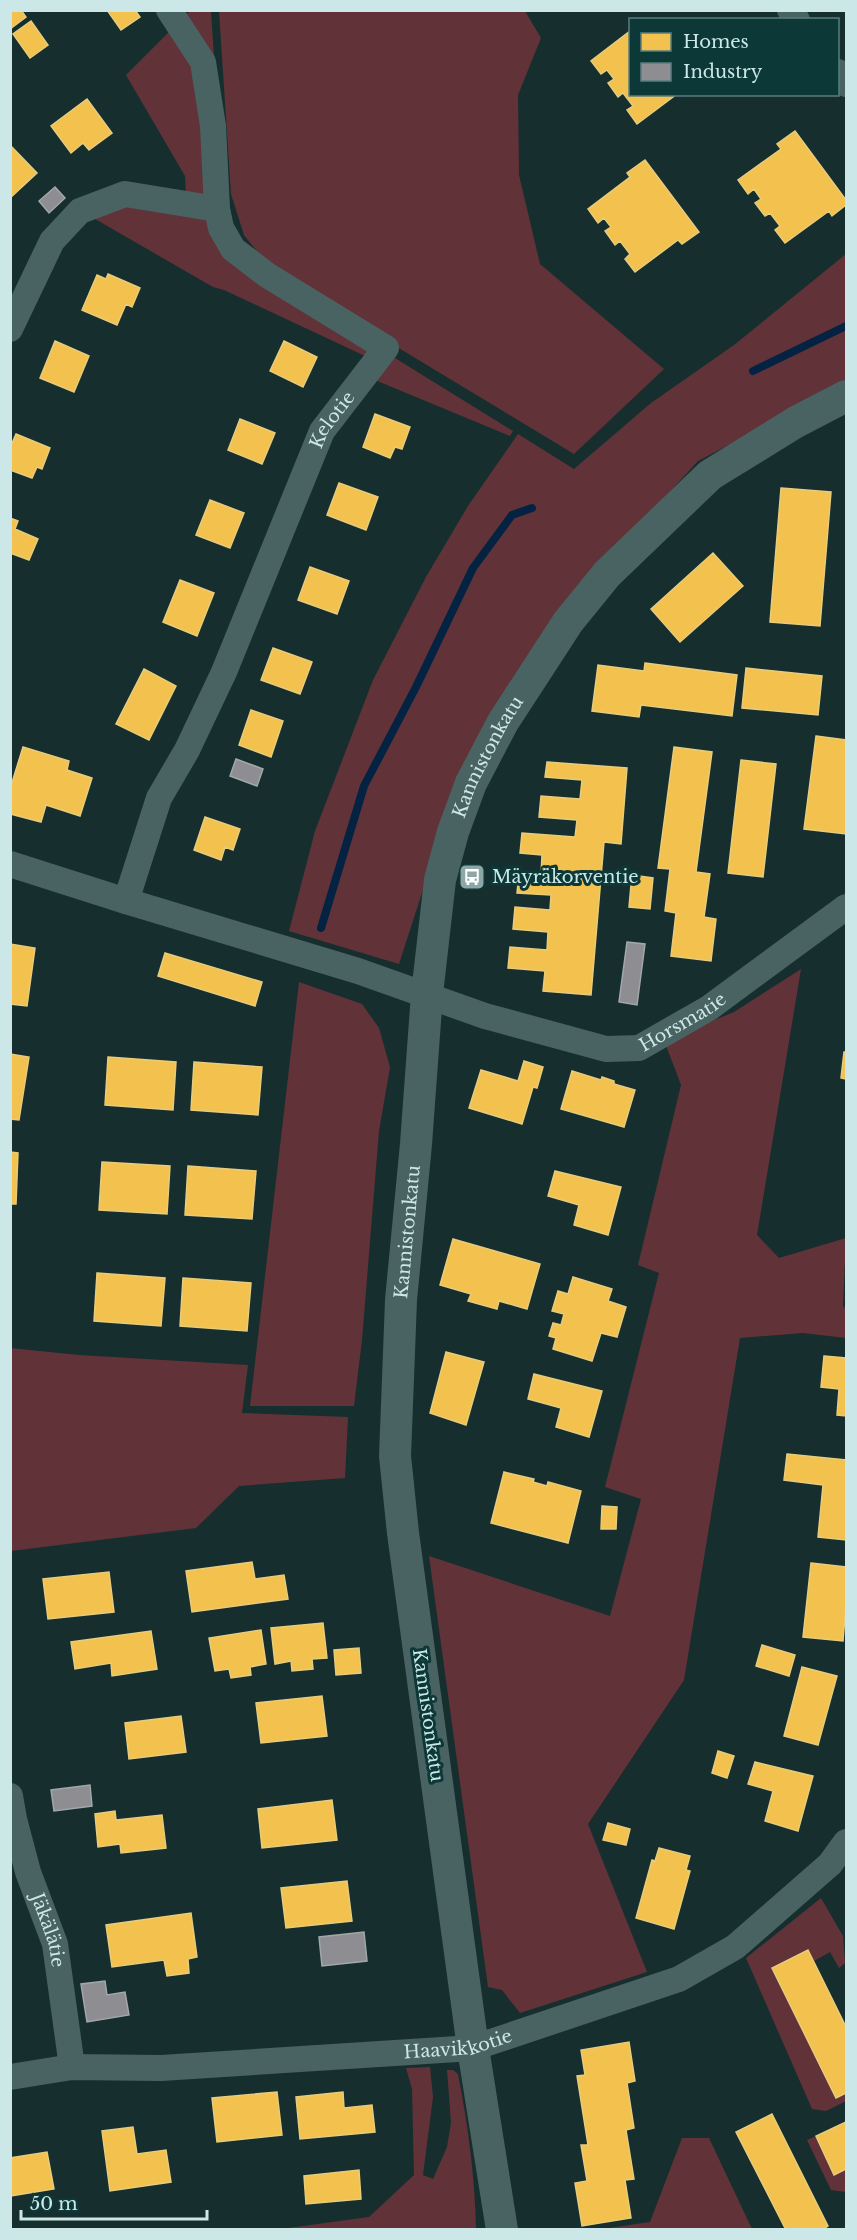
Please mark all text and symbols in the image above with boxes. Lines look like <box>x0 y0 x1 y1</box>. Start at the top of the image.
legend <box>629 18 839 96</box>
text: Homes <box>683 31 749 53</box>
text: Industry <box>683 61 763 83</box>
street label: Kelotie <box>305 387 360 452</box>
street label: Kannistonkatu <box>448 692 528 821</box>
bus stop icon: Mäyräkorventie <box>457 862 487 892</box>
place label: Mäyräkorventie <box>492 866 639 888</box>
street label: Horsmatie <box>635 988 731 1057</box>
street label: Kannistonkatu <box>390 1164 425 1300</box>
street label: Kannistonkatu <box>408 1647 448 1783</box>
street label: Jäkälätie <box>25 1888 69 1969</box>
street label: Haavikkotie <box>403 2025 515 2063</box>
scale bar <box>21 2183 207 2221</box>
text: 50 m <box>30 2193 78 2215</box>

